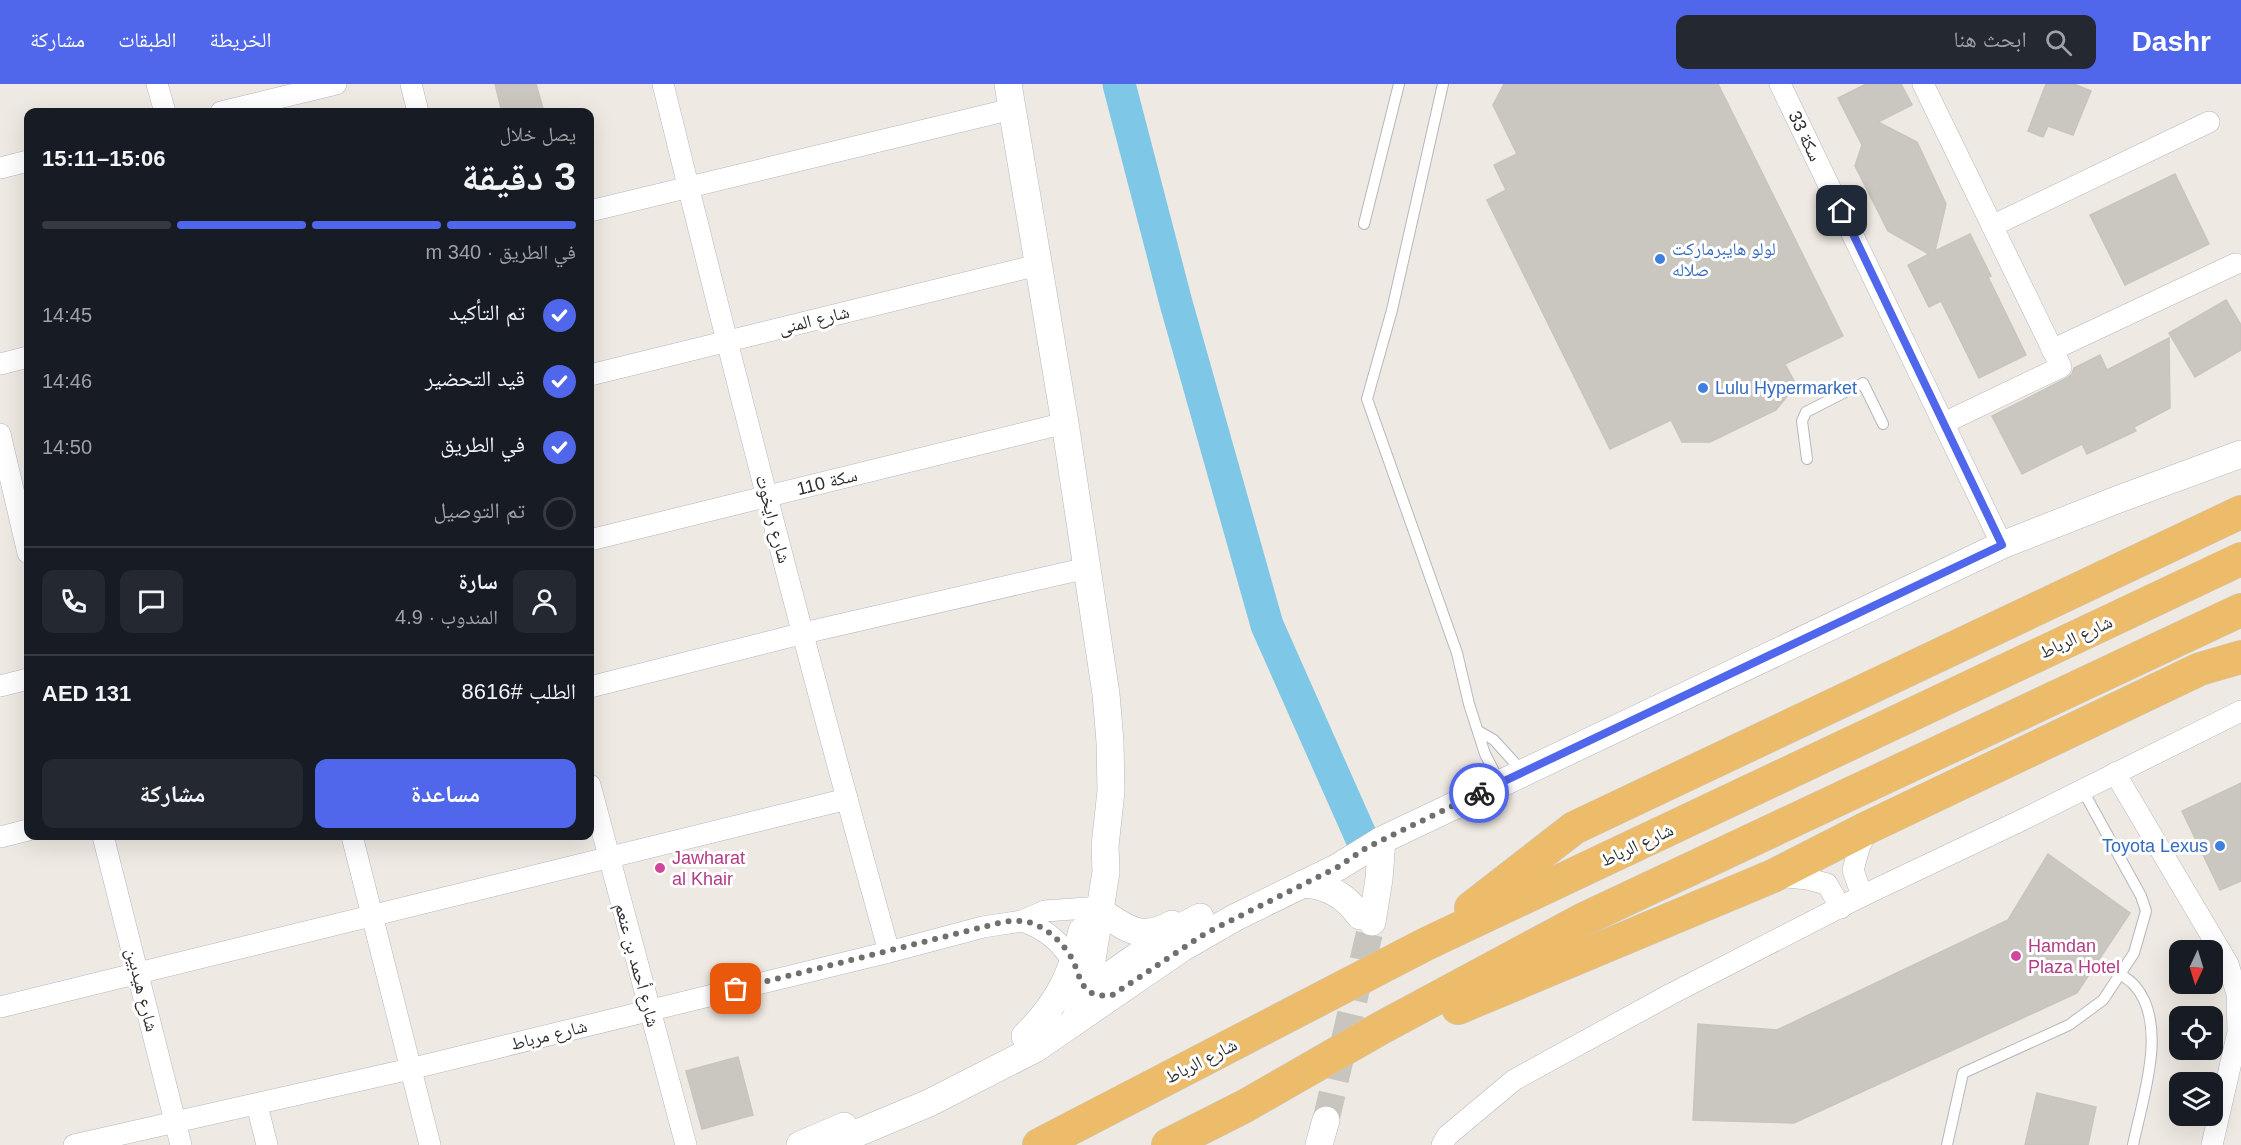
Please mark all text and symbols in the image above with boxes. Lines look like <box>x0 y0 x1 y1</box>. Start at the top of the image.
search box <box>1676 15 2096 69</box>
icon: search <box>2042 26 2075 59</box>
text: Dashr <box>2132 26 2211 57</box>
text: ابحث هنا <box>1953 27 2027 52</box>
text: مشاركة <box>30 28 85 51</box>
text: الطبقات <box>118 28 177 51</box>
text: الخريطة <box>210 28 271 51</box>
street label: سكة 33 <box>1784 108 1826 164</box>
text: يصل خلال <box>499 123 576 145</box>
text: 15:06–15:11 <box>42 146 166 171</box>
text: 3 دقيقة <box>462 155 576 198</box>
pin <box>1816 185 1867 236</box>
icon: home <box>1825 194 1858 227</box>
place label: لولو هايبرماركت صلاله <box>1672 239 1776 280</box>
text: في الطريق · 340 m <box>426 241 576 263</box>
marker: لولو هايبرماركت صلاله <box>1653 252 1667 266</box>
icon: check <box>543 299 576 332</box>
text: تم التأكيد <box>449 300 525 325</box>
street label: شارع المنى <box>776 302 852 339</box>
text: 14:45 <box>42 304 92 326</box>
icon: check <box>543 365 576 398</box>
text: قيد التحضير <box>425 366 525 391</box>
text: 14:46 <box>42 370 92 392</box>
place label: Lulu Hypermarket <box>1715 378 1857 398</box>
marker: Lulu Hypermarket <box>1696 381 1710 395</box>
icon: check <box>543 431 576 464</box>
text: في الطريق <box>440 432 525 457</box>
text: 14:50 <box>42 436 92 458</box>
street label: سكة 110 <box>795 465 859 499</box>
street label: شارع رايخوت <box>751 472 794 566</box>
text: تم التوصيل <box>433 498 525 523</box>
text: سارة <box>459 569 498 594</box>
button: phone <box>42 570 105 633</box>
button: chat <box>120 570 183 633</box>
button: person <box>513 570 576 633</box>
text: المندوب · 4.9 <box>395 606 498 628</box>
street label: شارع الرباط <box>2036 611 2116 663</box>
text: الطلب #8616 <box>462 679 576 704</box>
text: AED 131 <box>42 681 131 706</box>
button: مشاركة <box>42 759 303 828</box>
button: مساعدة <box>315 759 576 828</box>
courier <box>1449 763 1509 823</box>
icon: bike <box>1463 777 1496 810</box>
street label: شارع الرباط <box>1597 819 1677 871</box>
place label: Toyota Lexus <box>2102 836 2208 856</box>
marker: Toyota Lexus <box>2213 839 2227 853</box>
place label: Jawharat al Khair <box>672 848 745 889</box>
marker: Jawharat al Khair <box>653 861 667 875</box>
street label: شارع أحمد بن عنعم <box>609 901 664 1030</box>
place label: Hamdan Plaza Hotel <box>2028 936 2120 977</box>
north arrow <box>2169 940 2223 994</box>
map controls <box>2169 940 2223 1126</box>
street label: شارع هيدبين <box>121 946 162 1034</box>
marker: Hamdan Plaza Hotel <box>2009 949 2023 963</box>
pin <box>710 963 761 1014</box>
icon: bag <box>719 972 752 1005</box>
button: locate <box>2169 1006 2223 1060</box>
street label: شارع مرباط <box>509 1016 590 1055</box>
street label: شارع الرباط <box>1162 1034 1241 1088</box>
button: layers <box>2169 1072 2223 1126</box>

